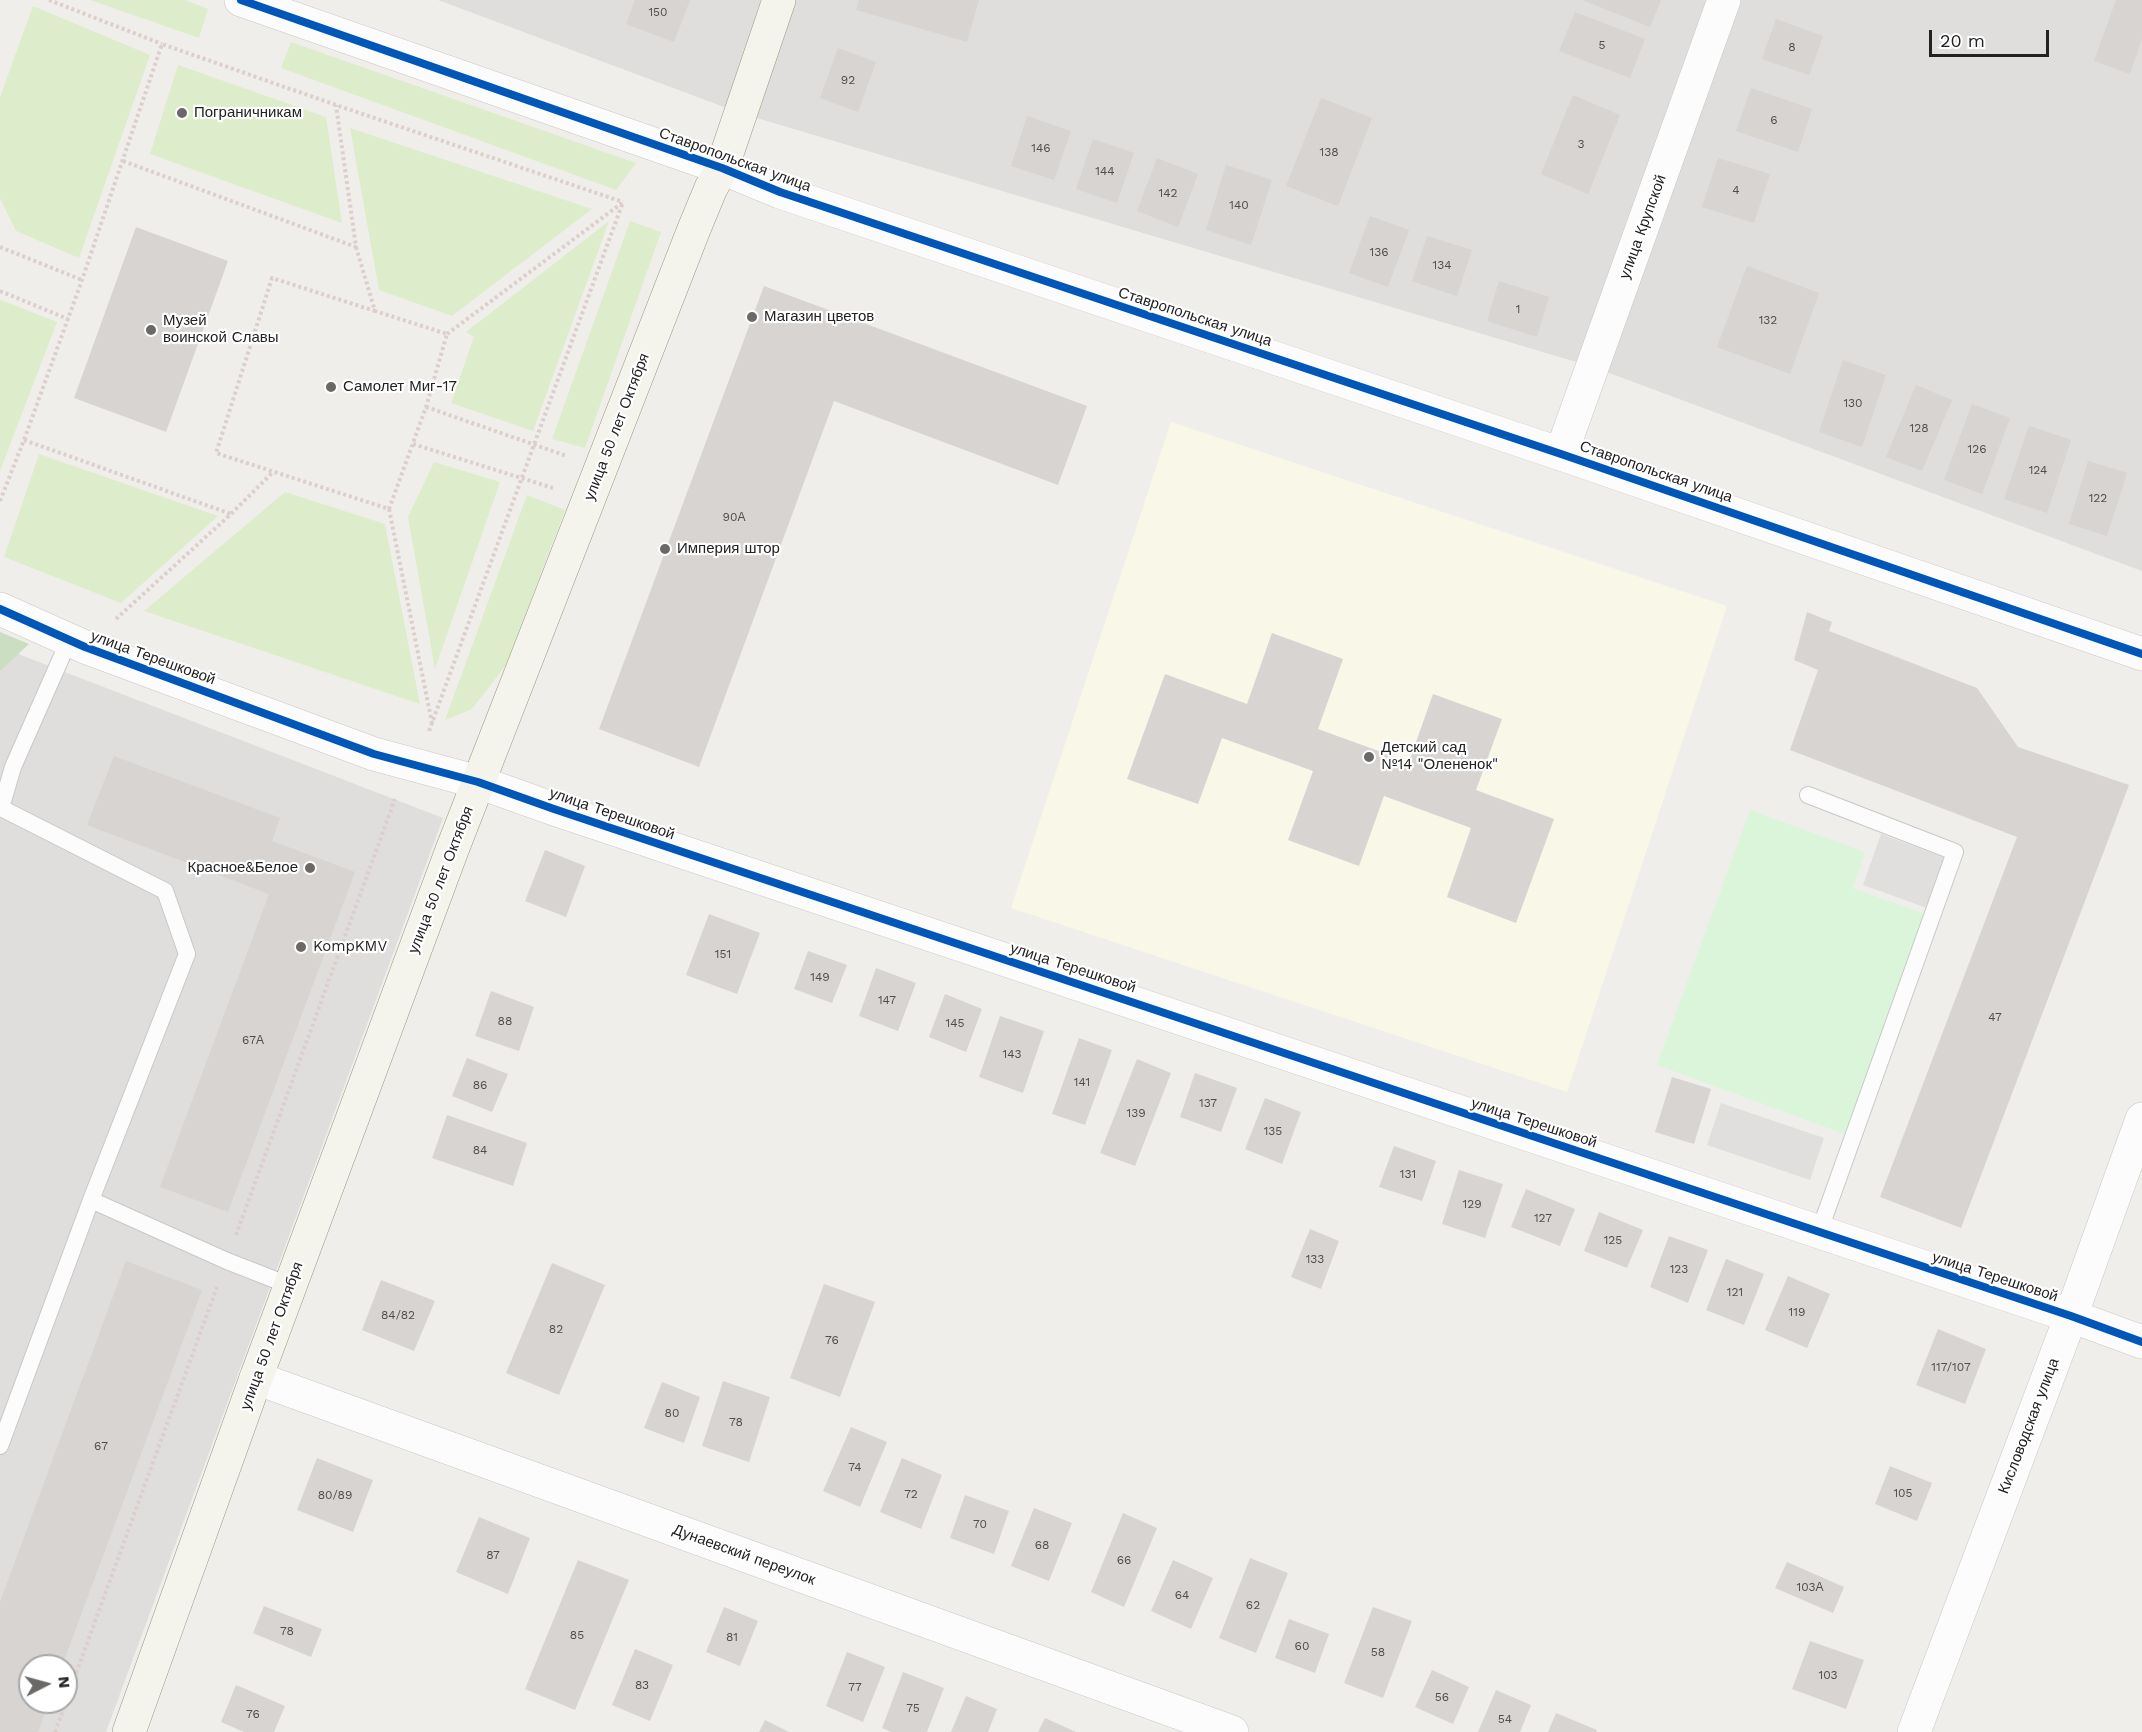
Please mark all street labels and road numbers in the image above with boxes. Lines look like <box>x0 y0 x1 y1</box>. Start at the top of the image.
street label: Ставропольская улица <box>657 124 813 196</box>
street label: улица Крупской <box>1616 172 1670 282</box>
street label: Ставропольская улица <box>1116 284 1274 350</box>
street label: улица 50 лет Октября <box>581 351 653 503</box>
street label: Ставропольская улица <box>1577 437 1735 507</box>
street label: улица Терешковой <box>88 627 218 689</box>
street label: улица Терешковой <box>547 784 677 844</box>
street label: улица 50 лет Октября <box>405 804 477 956</box>
street label: улица Терешковой <box>1008 939 1138 997</box>
street label: улица Терешковой <box>1469 1094 1599 1152</box>
street label: улица Терешковой <box>1930 1248 2060 1306</box>
street label: улица 50 лет Октября <box>237 1259 307 1413</box>
street label: Кисловодская улица <box>1995 1356 2063 1496</box>
street label: Дунаевский переулок <box>670 1521 818 1589</box>

